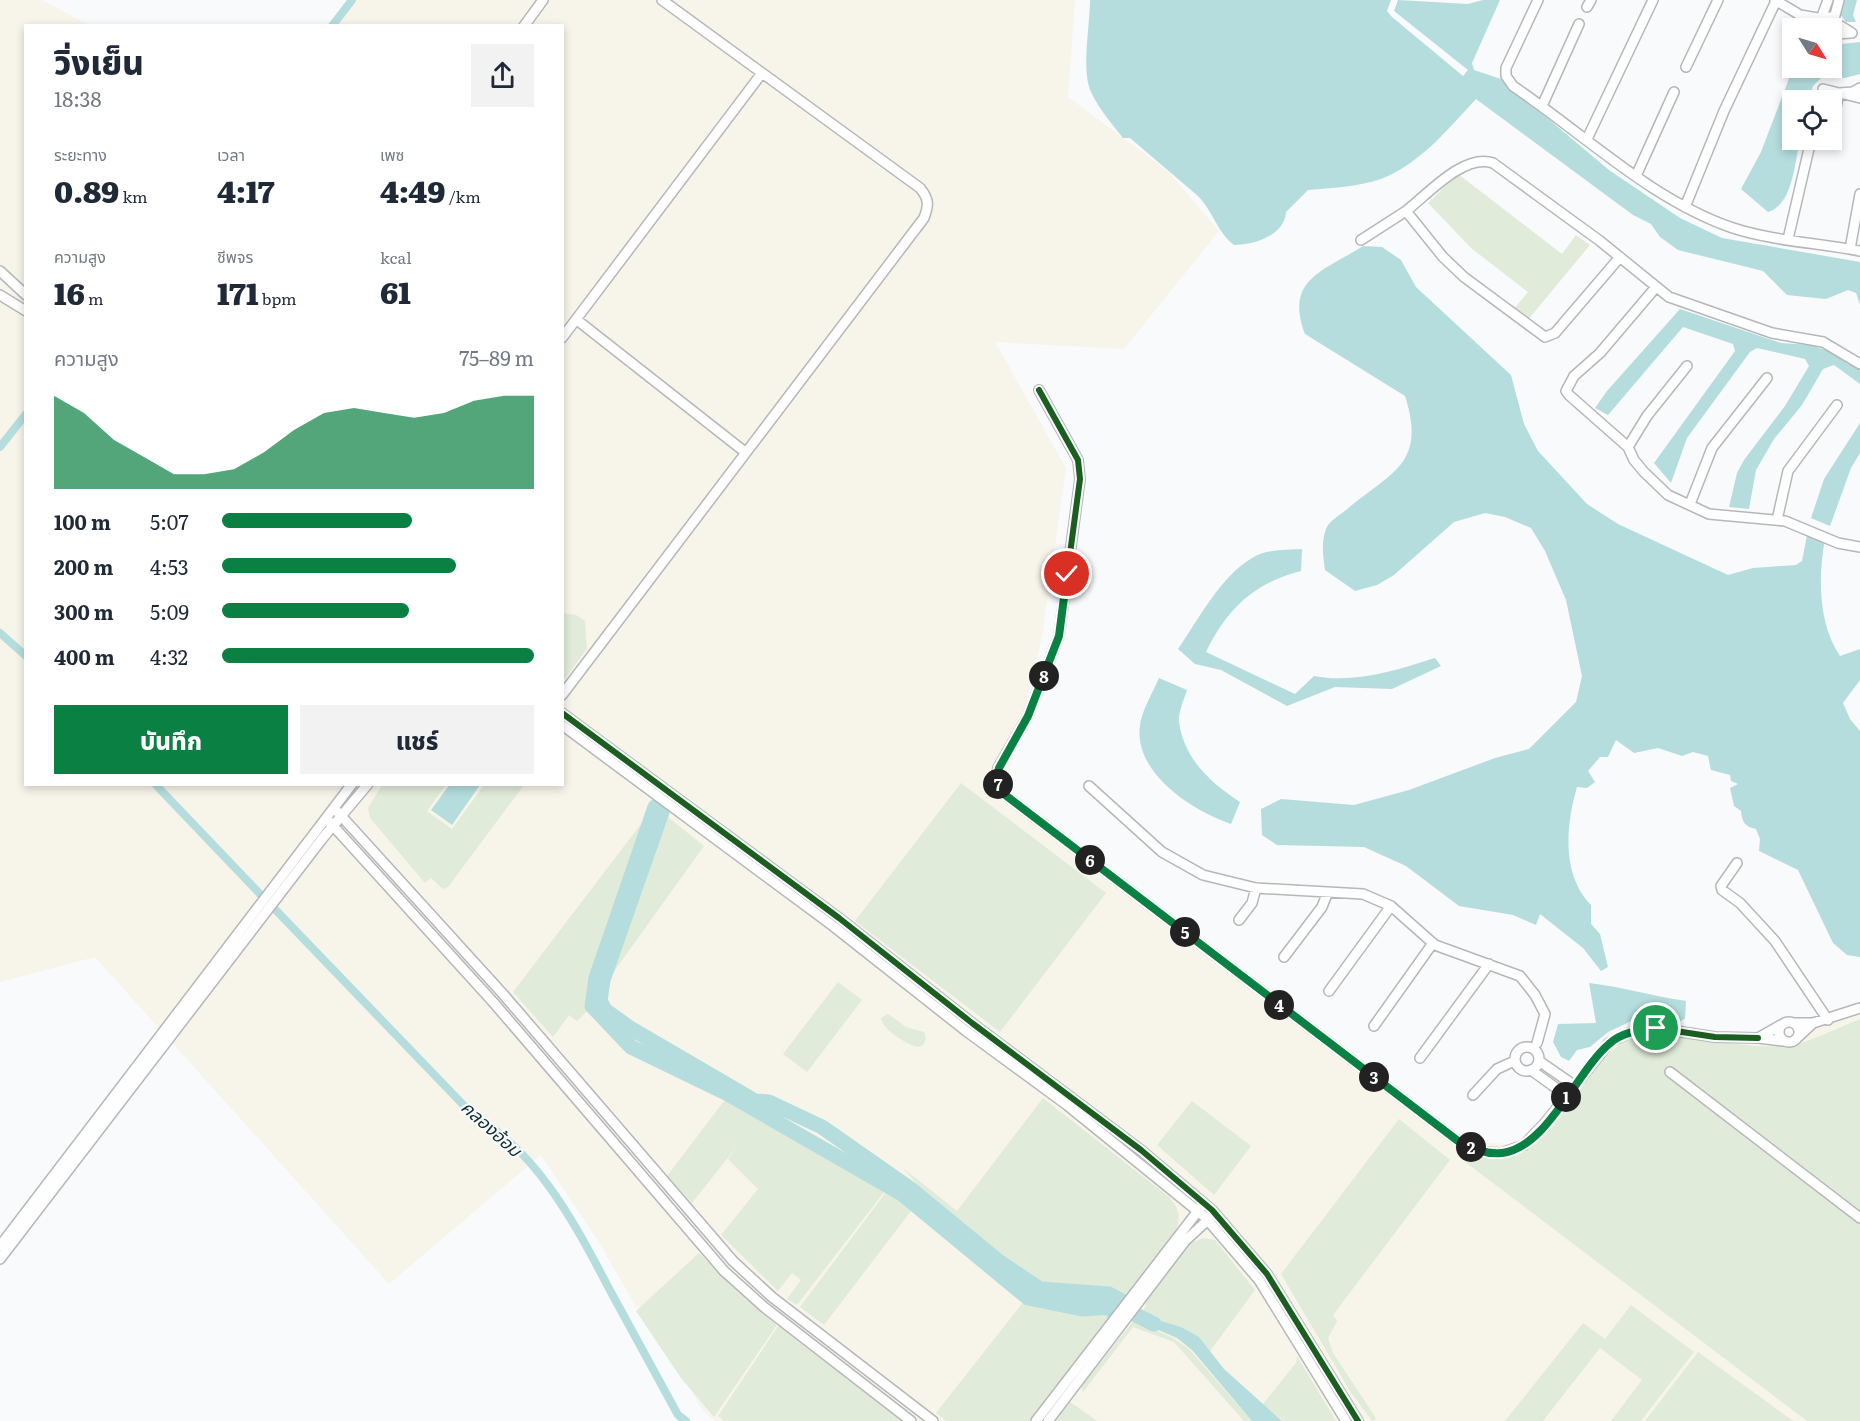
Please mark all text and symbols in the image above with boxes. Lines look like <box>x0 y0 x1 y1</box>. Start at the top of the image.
north arrow <box>1782 18 1842 78</box>
map controls <box>1782 18 1842 150</box>
text: วิ่งเย็น <box>54 36 144 85</box>
button: share <box>471 44 534 107</box>
text: 18:38 <box>54 83 101 113</box>
button: locate <box>1782 90 1842 150</box>
text: ระยะทาง <box>54 142 107 166</box>
text: เวลา <box>217 142 245 166</box>
text: เพซ <box>380 142 404 166</box>
text: 0.89 <box>54 168 119 212</box>
text: 4:17 <box>217 168 274 212</box>
text: 4:49 <box>380 168 446 212</box>
text: km <box>119 184 148 208</box>
text: /km <box>446 184 481 208</box>
text: ความสูง <box>54 244 106 268</box>
text: ชีพจร <box>217 244 253 268</box>
text: kcal <box>380 245 412 269</box>
text: 61 <box>380 269 411 313</box>
text: 16 <box>54 270 85 314</box>
text: 171 <box>217 270 259 314</box>
text: m <box>85 286 104 310</box>
text: bpm <box>259 286 297 310</box>
text: ความสูง <box>54 342 119 372</box>
text: 75–89 m <box>459 342 534 372</box>
text: 100 m <box>54 506 111 536</box>
text: 5:07 <box>150 506 189 536</box>
pin <box>1041 548 1092 599</box>
text: 200 m <box>54 551 113 581</box>
text: 4:53 <box>150 551 189 581</box>
icon: check <box>1050 557 1083 590</box>
text: 300 m <box>54 596 114 626</box>
text: 5:09 <box>150 596 189 626</box>
text: 400 m <box>54 641 115 671</box>
text: 4:32 <box>150 641 188 671</box>
pin: 8 <box>1029 661 1059 691</box>
text: 8 <box>1039 664 1049 688</box>
button: บันทึก <box>54 705 288 774</box>
button: แชร์ <box>300 705 534 774</box>
pin: 7 <box>983 769 1013 799</box>
text: 7 <box>994 772 1002 796</box>
pin: 6 <box>1075 845 1105 875</box>
text: 6 <box>1085 848 1095 872</box>
pin: 5 <box>1170 917 1200 947</box>
text: 5 <box>1181 920 1189 944</box>
pin: 4 <box>1264 990 1294 1020</box>
text: 4 <box>1274 993 1284 1017</box>
pin <box>1630 1002 1681 1053</box>
icon: arrive <box>1639 1011 1672 1044</box>
pin: 3 <box>1359 1062 1389 1092</box>
text: 3 <box>1370 1065 1378 1089</box>
pin: 1 <box>1551 1082 1581 1112</box>
text: 1 <box>1563 1085 1569 1109</box>
water label: คลองอ้อม <box>456 1093 530 1164</box>
pin: 2 <box>1456 1132 1486 1162</box>
text: 2 <box>1467 1135 1475 1159</box>

